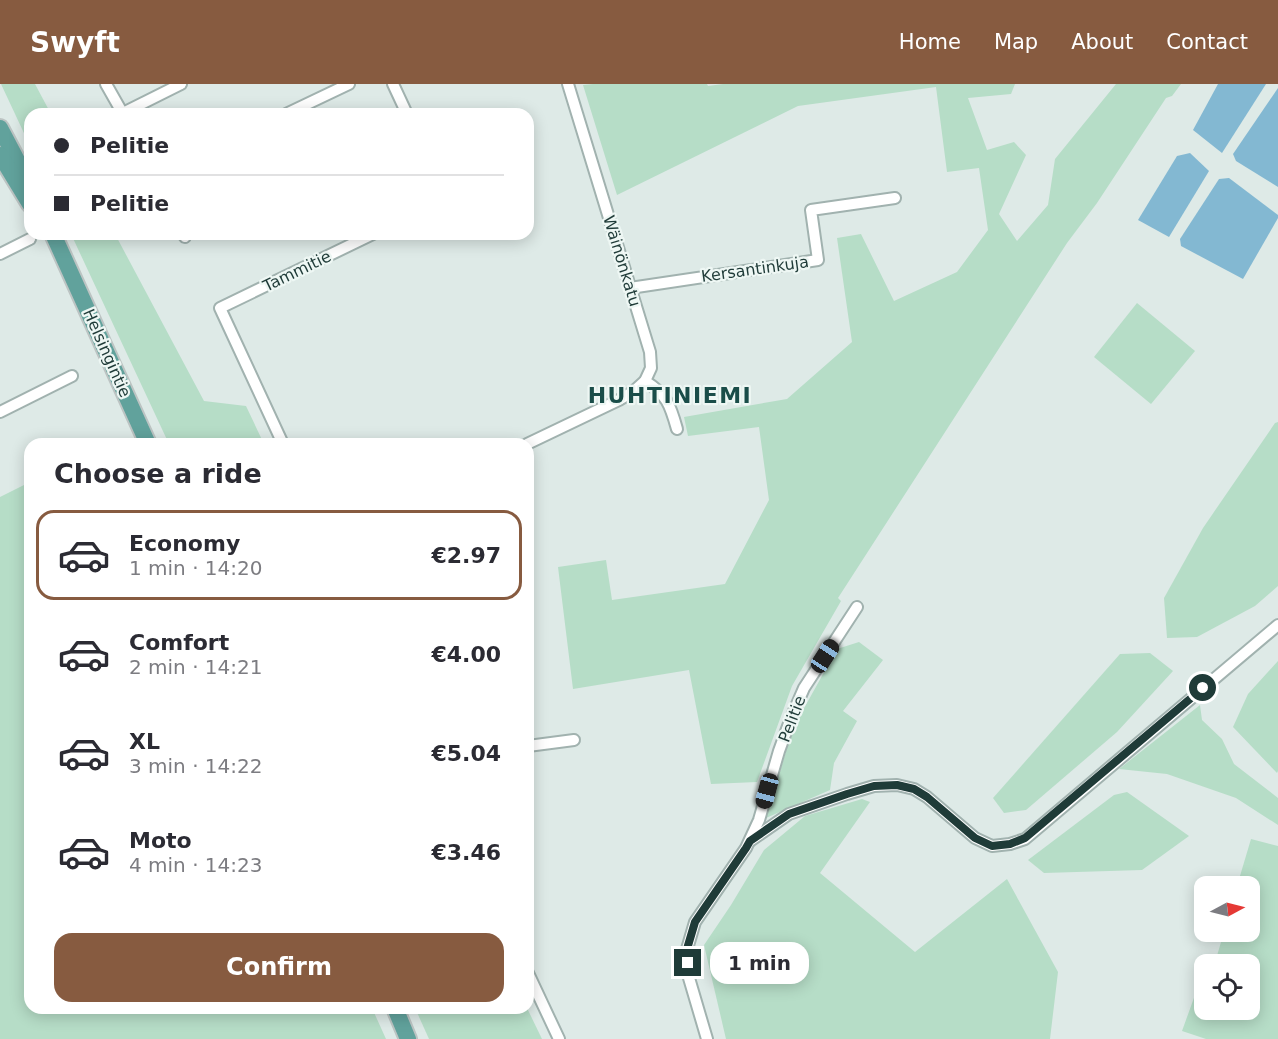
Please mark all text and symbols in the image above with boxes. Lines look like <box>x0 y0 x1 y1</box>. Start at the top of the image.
text: Swyft <box>30 26 120 59</box>
text: Home <box>899 30 961 54</box>
text: Map <box>994 30 1038 54</box>
text: About <box>1071 30 1133 54</box>
text: Contact <box>1166 30 1248 54</box>
text: Pelitie <box>90 133 169 158</box>
text: Pelitie <box>90 191 169 216</box>
street label: Wäinönkatu <box>599 213 645 309</box>
street label: Tammitie <box>259 246 334 296</box>
street label: Kersantinkuja <box>700 252 810 286</box>
street label: Helsingintie <box>79 306 135 400</box>
district label: HUHTINIEMI <box>588 383 752 408</box>
text: Choose a ride <box>54 458 262 489</box>
icon: car <box>57 528 111 582</box>
text: Economy <box>129 531 240 556</box>
text: €2.97 <box>431 543 501 568</box>
text: 1 min · 14:20 <box>129 556 263 580</box>
icon: car <box>57 627 111 681</box>
text: Comfort <box>129 630 229 655</box>
car <box>808 636 842 676</box>
text: €4.00 <box>431 642 501 667</box>
text: 2 min · 14:21 <box>129 655 263 679</box>
route start <box>1189 674 1216 701</box>
street label: Pelitie <box>774 693 810 745</box>
icon: car <box>57 726 111 780</box>
text: XL <box>129 729 160 754</box>
text: €5.04 <box>431 741 501 766</box>
text: 3 min · 14:22 <box>129 754 263 778</box>
car <box>754 771 780 811</box>
icon: car <box>57 825 111 879</box>
text: Moto <box>129 828 192 853</box>
text: €3.46 <box>431 840 501 865</box>
text: 4 min · 14:23 <box>129 853 263 877</box>
north arrow <box>1194 876 1260 942</box>
map controls <box>1194 876 1260 1020</box>
button: Confirm <box>54 933 504 1002</box>
callout: 1 min <box>709 942 808 984</box>
route end <box>674 949 701 976</box>
text: 1 min <box>728 951 791 975</box>
button: locate <box>1194 954 1260 1020</box>

